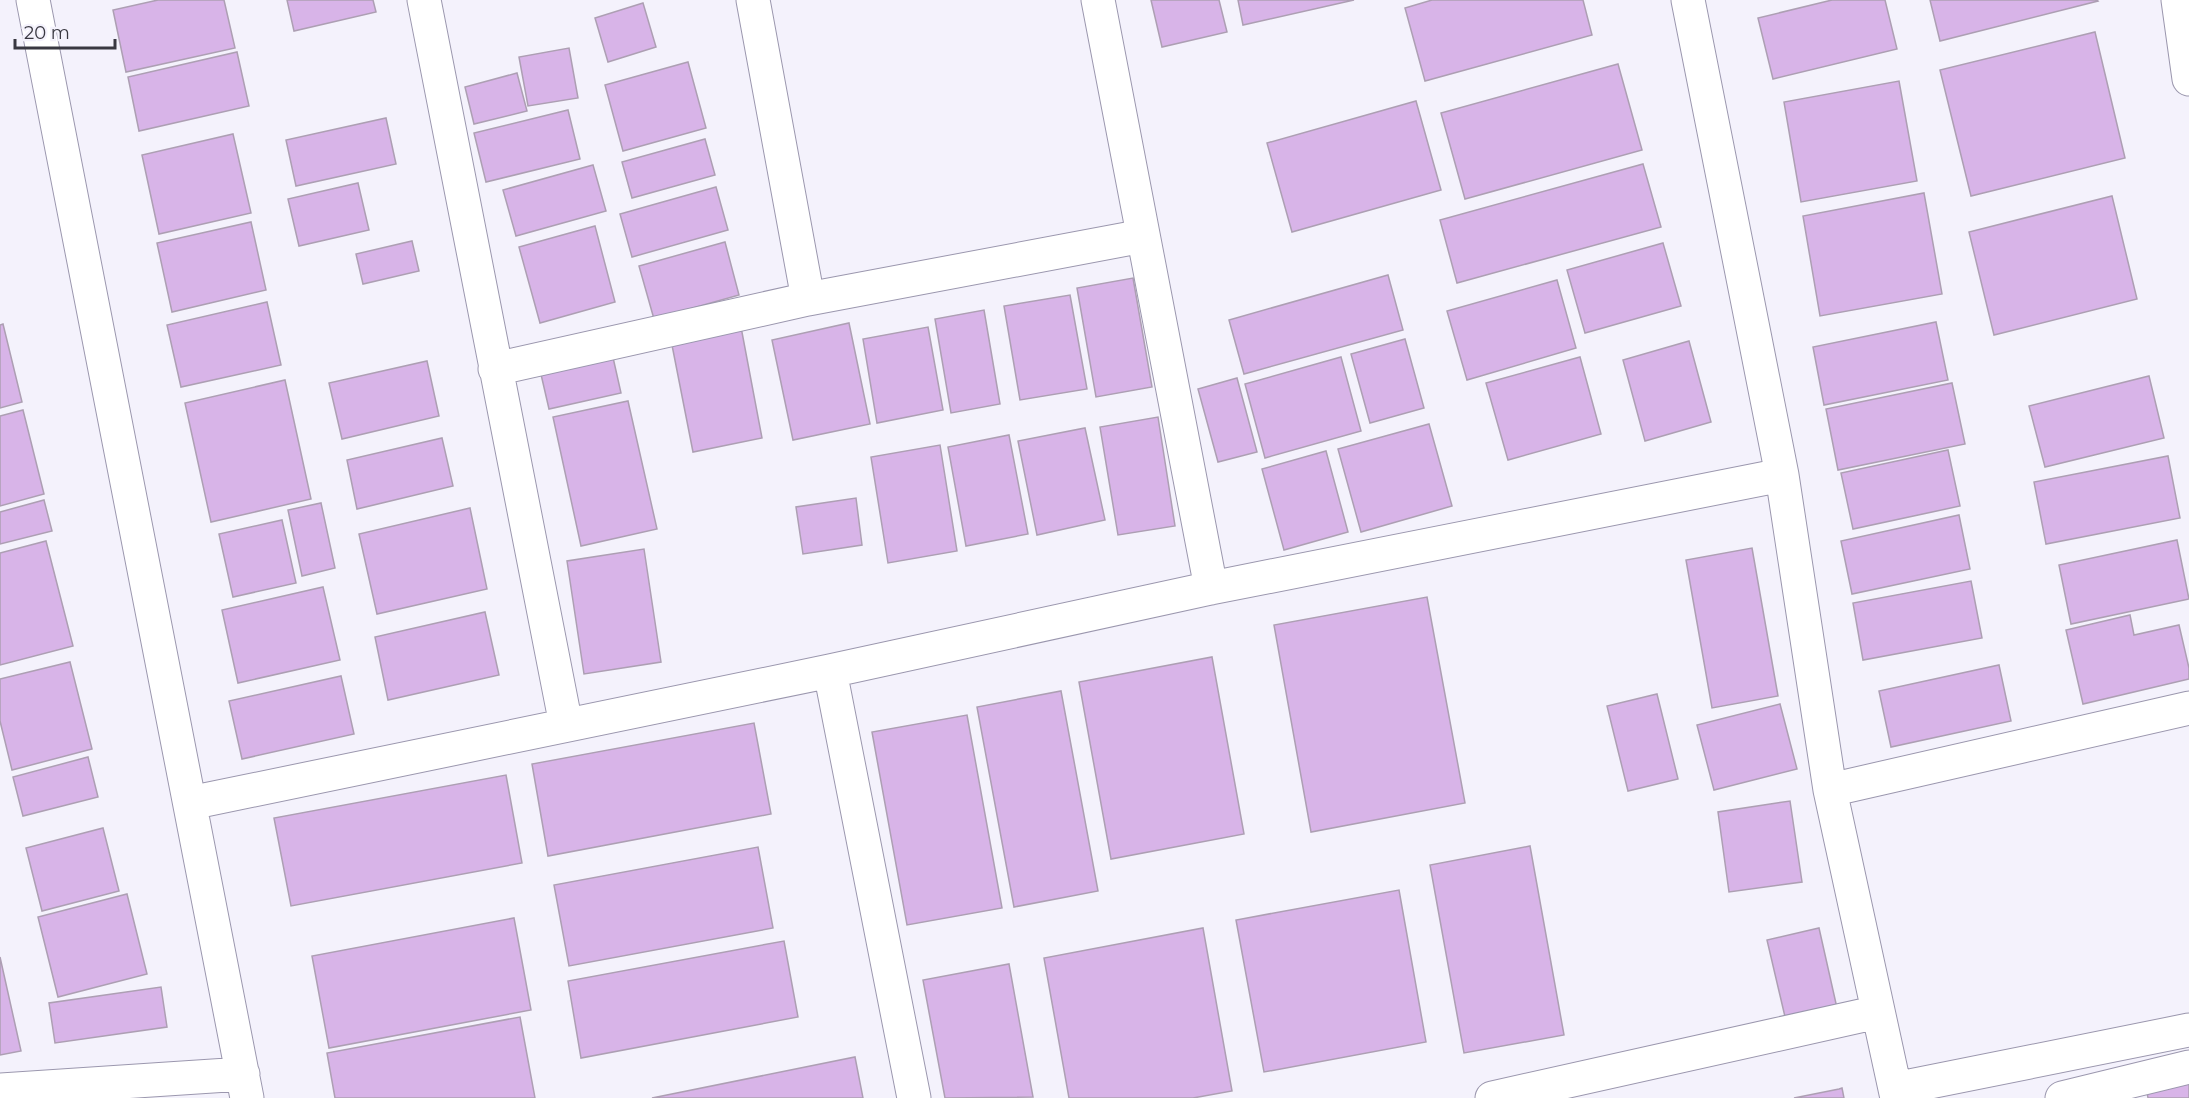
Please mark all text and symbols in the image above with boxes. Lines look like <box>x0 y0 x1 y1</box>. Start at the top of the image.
scale bar <box>15 12 116 50</box>
text: 20 m <box>24 22 70 44</box>

